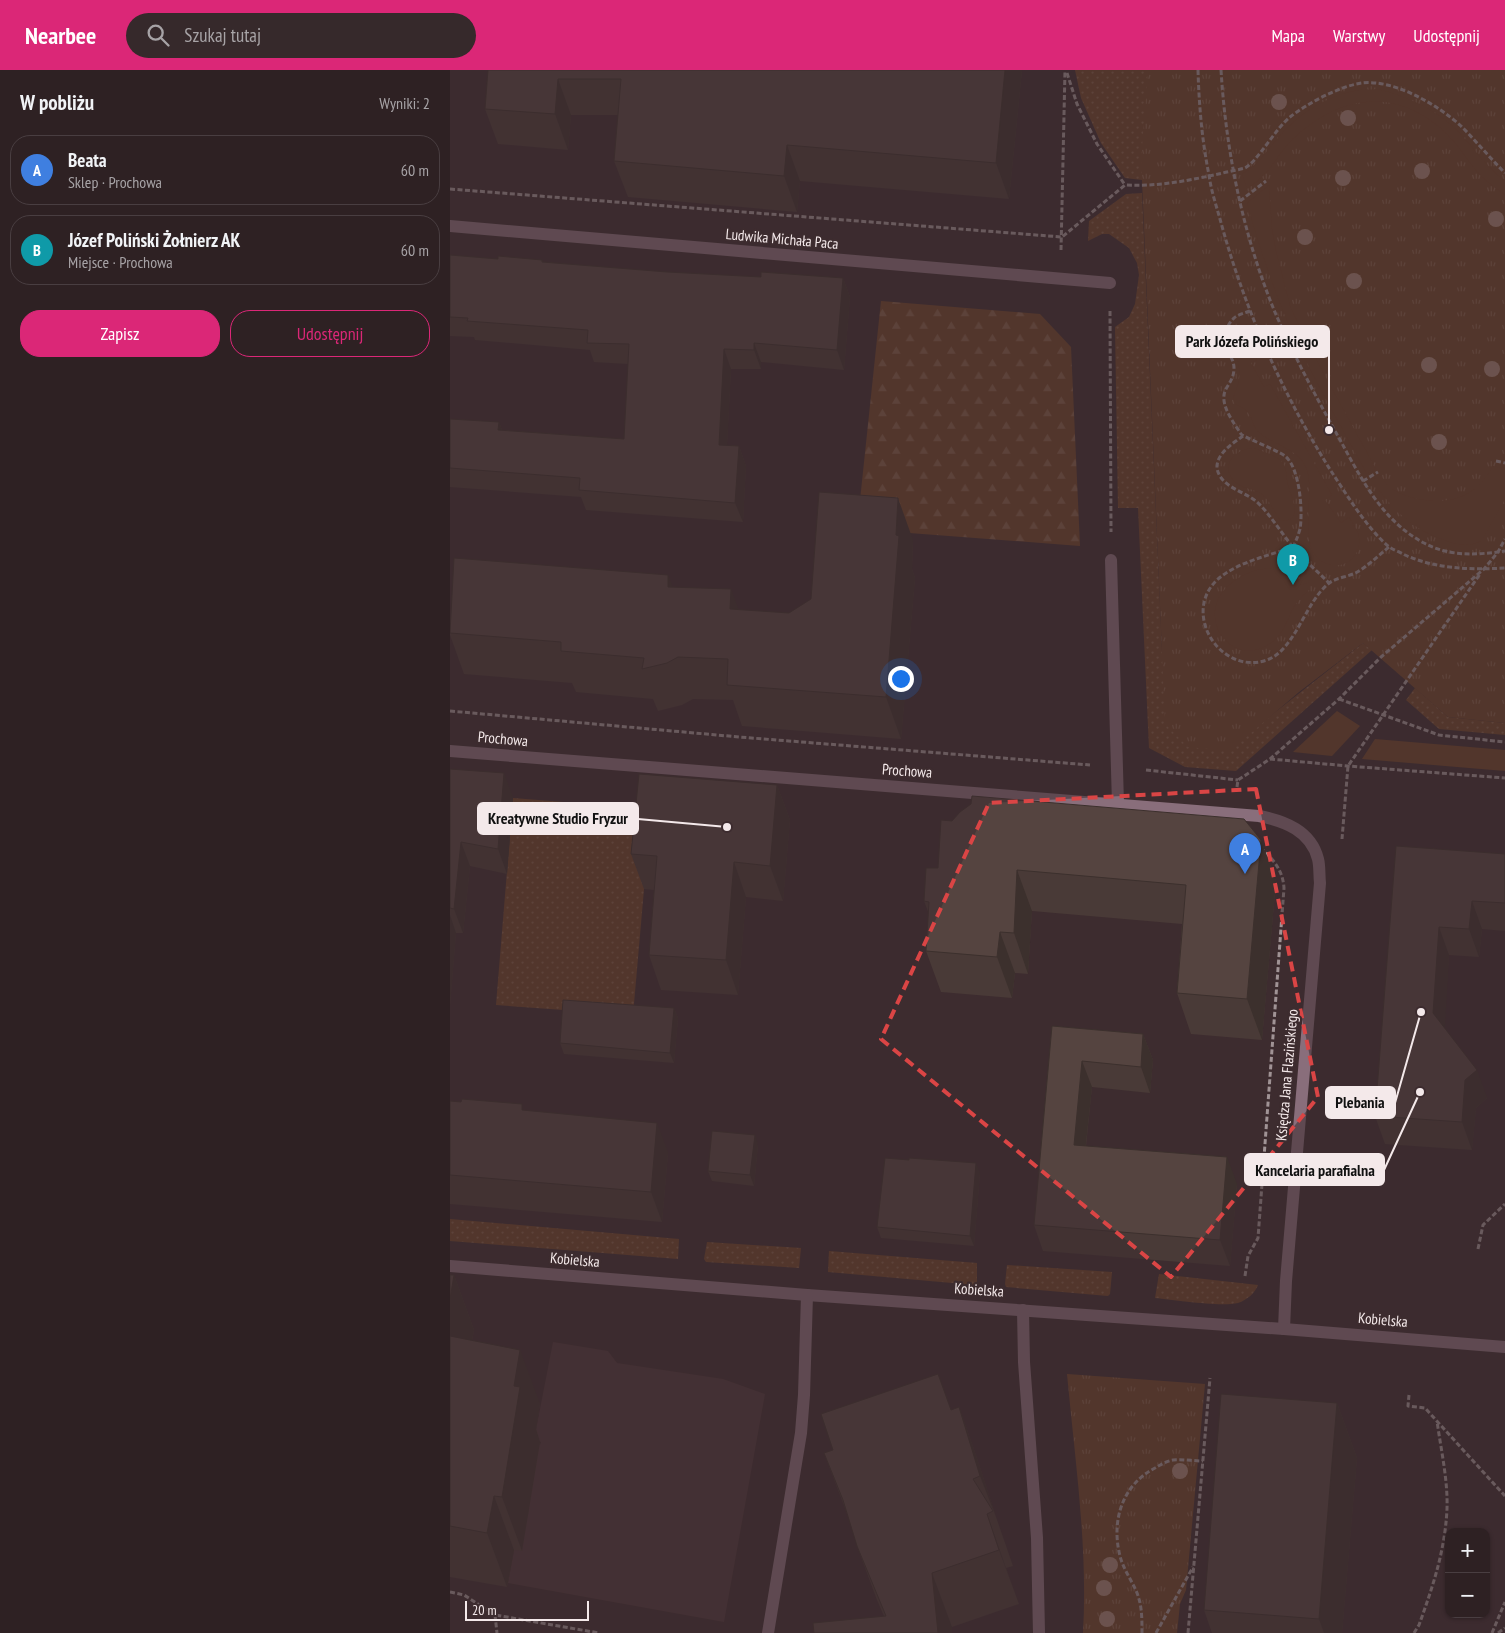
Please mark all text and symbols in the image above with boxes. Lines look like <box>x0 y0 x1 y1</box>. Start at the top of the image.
search box <box>126 13 476 58</box>
text: Nearbee <box>25 20 96 51</box>
icon: search <box>144 21 172 49</box>
text: Szukaj tutaj <box>184 23 261 47</box>
text: Mapa <box>1271 24 1305 47</box>
text: Warstwy <box>1333 24 1385 47</box>
text: Udostępnij <box>1413 24 1480 47</box>
text: W pobliżu <box>20 89 94 116</box>
text: Wyniki: 2 <box>379 93 430 113</box>
text: Beata <box>68 148 107 172</box>
text: A <box>33 160 41 180</box>
text: 60 m <box>401 160 429 180</box>
text: Sklep · Prochowa <box>68 172 162 192</box>
street label: Ludwika Michała Paca <box>725 224 839 253</box>
text: Józef Poliński Żołnierz AK <box>68 228 240 252</box>
text: B <box>33 240 41 260</box>
text: 60 m <box>401 240 429 260</box>
text: Miejsce · Prochowa <box>68 252 173 272</box>
button: Zapisz <box>20 310 220 357</box>
button: Udostępnij <box>230 310 430 357</box>
callout: Park Józefa Polińskiego <box>1176 326 1329 357</box>
text: Park Józefa Polińskiego <box>1186 331 1318 351</box>
pin: B <box>1277 544 1309 585</box>
your location <box>888 666 914 692</box>
street label: Prochowa <box>477 727 529 750</box>
street label: Prochowa <box>881 759 933 782</box>
callout: Kreatywne Studio Fryzur <box>478 803 638 834</box>
text: Kreatywne Studio Fryzur <box>488 808 628 828</box>
pin: A <box>1229 833 1261 874</box>
street label: Księdza Jana Flazińskiego <box>1271 1008 1302 1142</box>
callout: Plebania <box>1326 1087 1395 1118</box>
text: Plebania <box>1335 1092 1385 1112</box>
callout: Kancelaria parafialna <box>1245 1154 1384 1185</box>
text: Kancelaria parafialna <box>1255 1160 1375 1180</box>
street label: Kobielska <box>549 1248 601 1271</box>
street label: Kobielska <box>954 1278 1004 1301</box>
street label: Kobielska <box>1357 1308 1409 1331</box>
map controls <box>1445 1528 1490 1618</box>
button: + <box>1445 1528 1490 1573</box>
button: − <box>1445 1573 1490 1618</box>
scale bar <box>465 1598 589 1621</box>
text: 20 m <box>472 1601 497 1619</box>

